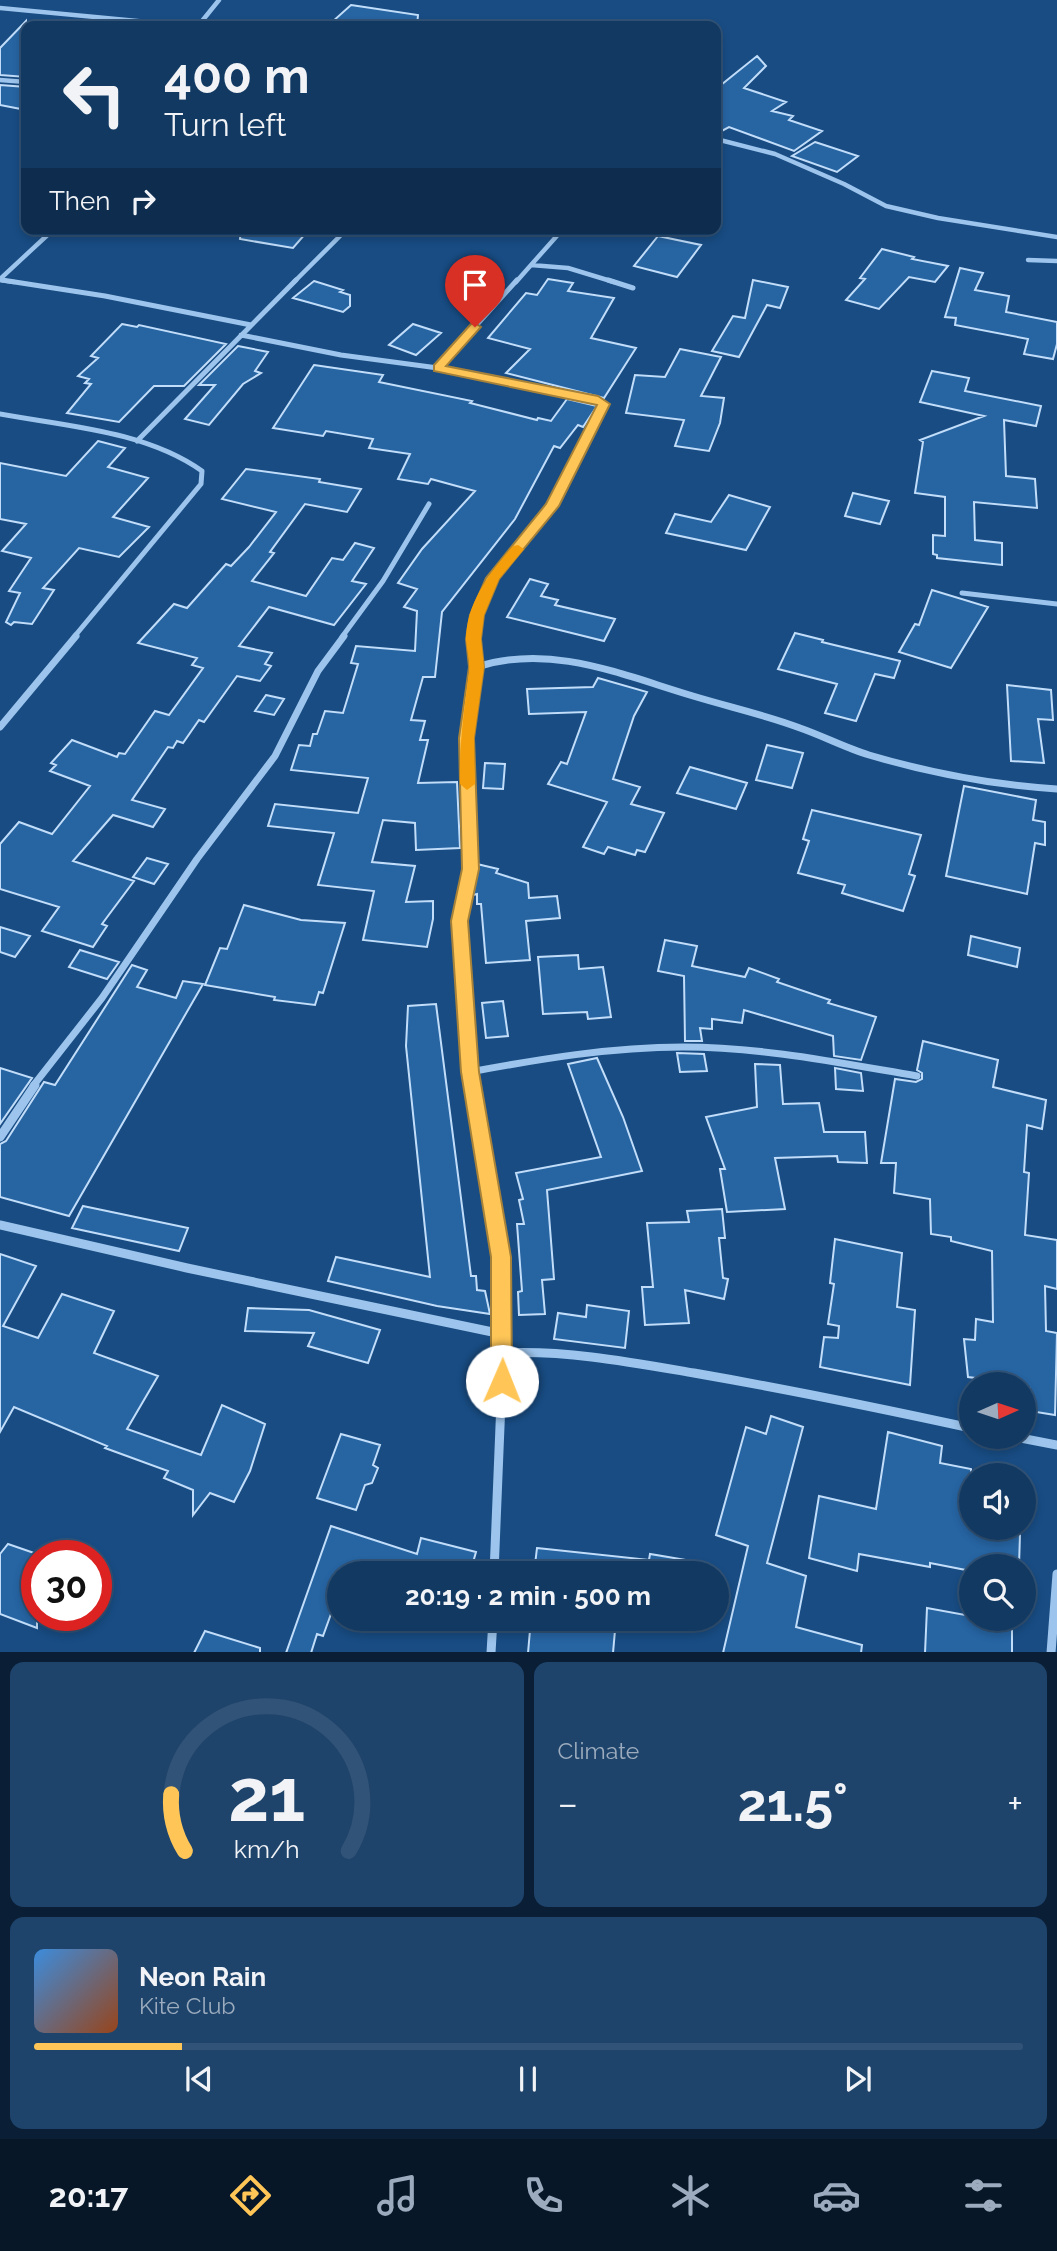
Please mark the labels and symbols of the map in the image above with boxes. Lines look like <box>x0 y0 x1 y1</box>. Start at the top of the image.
pin <box>445 255 505 327</box>
position arrow <box>465 1344 539 1418</box>
north arrow <box>959 1372 1036 1449</box>
speed limit sign: 30 <box>21 1540 112 1631</box>

